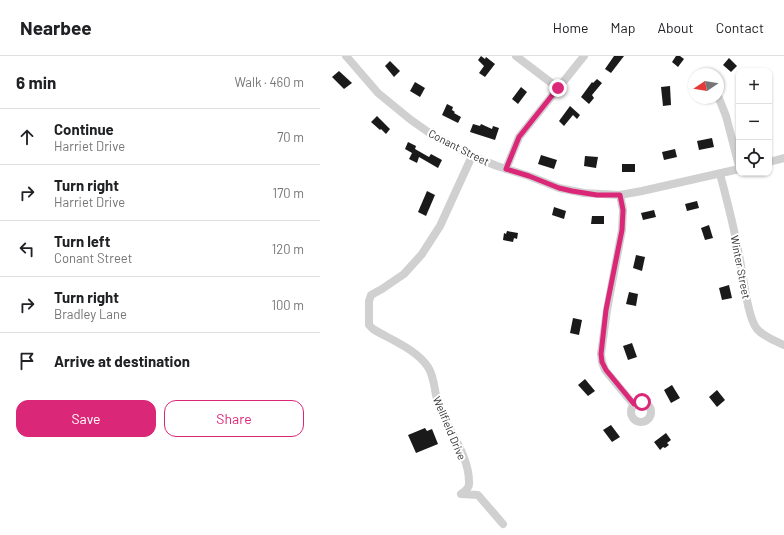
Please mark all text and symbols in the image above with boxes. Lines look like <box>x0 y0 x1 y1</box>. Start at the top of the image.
text: Nearbee <box>20 16 92 39</box>
text: Home <box>553 19 589 36</box>
text: Map <box>611 19 635 36</box>
text: About <box>657 19 694 36</box>
text: Contact <box>716 19 764 36</box>
north arrow <box>688 68 724 104</box>
map controls <box>736 68 772 176</box>
button: + <box>736 68 772 104</box>
text: 6 min <box>16 72 56 92</box>
text: Walk · 460 m <box>235 74 304 90</box>
route end <box>549 79 567 97</box>
button: − <box>736 104 772 140</box>
text: Continue <box>54 120 114 138</box>
icon: ahead <box>16 126 38 148</box>
street label: Conant Street <box>426 126 492 168</box>
text: 70 m <box>277 129 304 145</box>
text: Harriet Drive <box>54 138 125 154</box>
button: locate <box>736 140 772 176</box>
text: Turn right <box>54 176 119 194</box>
icon: right <box>16 182 38 204</box>
text: 170 m <box>273 185 304 201</box>
text: Harriet Drive <box>54 194 125 210</box>
text: Turn left <box>54 232 110 250</box>
street label: Winter Street <box>728 234 754 300</box>
icon: left <box>16 238 38 260</box>
text: 120 m <box>272 241 304 257</box>
text: Conant Street <box>54 250 132 266</box>
text: Turn right <box>54 288 119 306</box>
icon: right <box>16 294 38 316</box>
text: 100 m <box>271 297 304 313</box>
text: Bradley Lane <box>54 306 127 322</box>
icon: arrive <box>16 350 38 372</box>
text: Arrive at destination <box>54 352 190 370</box>
route start <box>633 393 651 411</box>
street label: Wellfield Drive <box>431 394 469 462</box>
button: Save <box>16 400 156 437</box>
button: Share <box>164 400 304 437</box>

